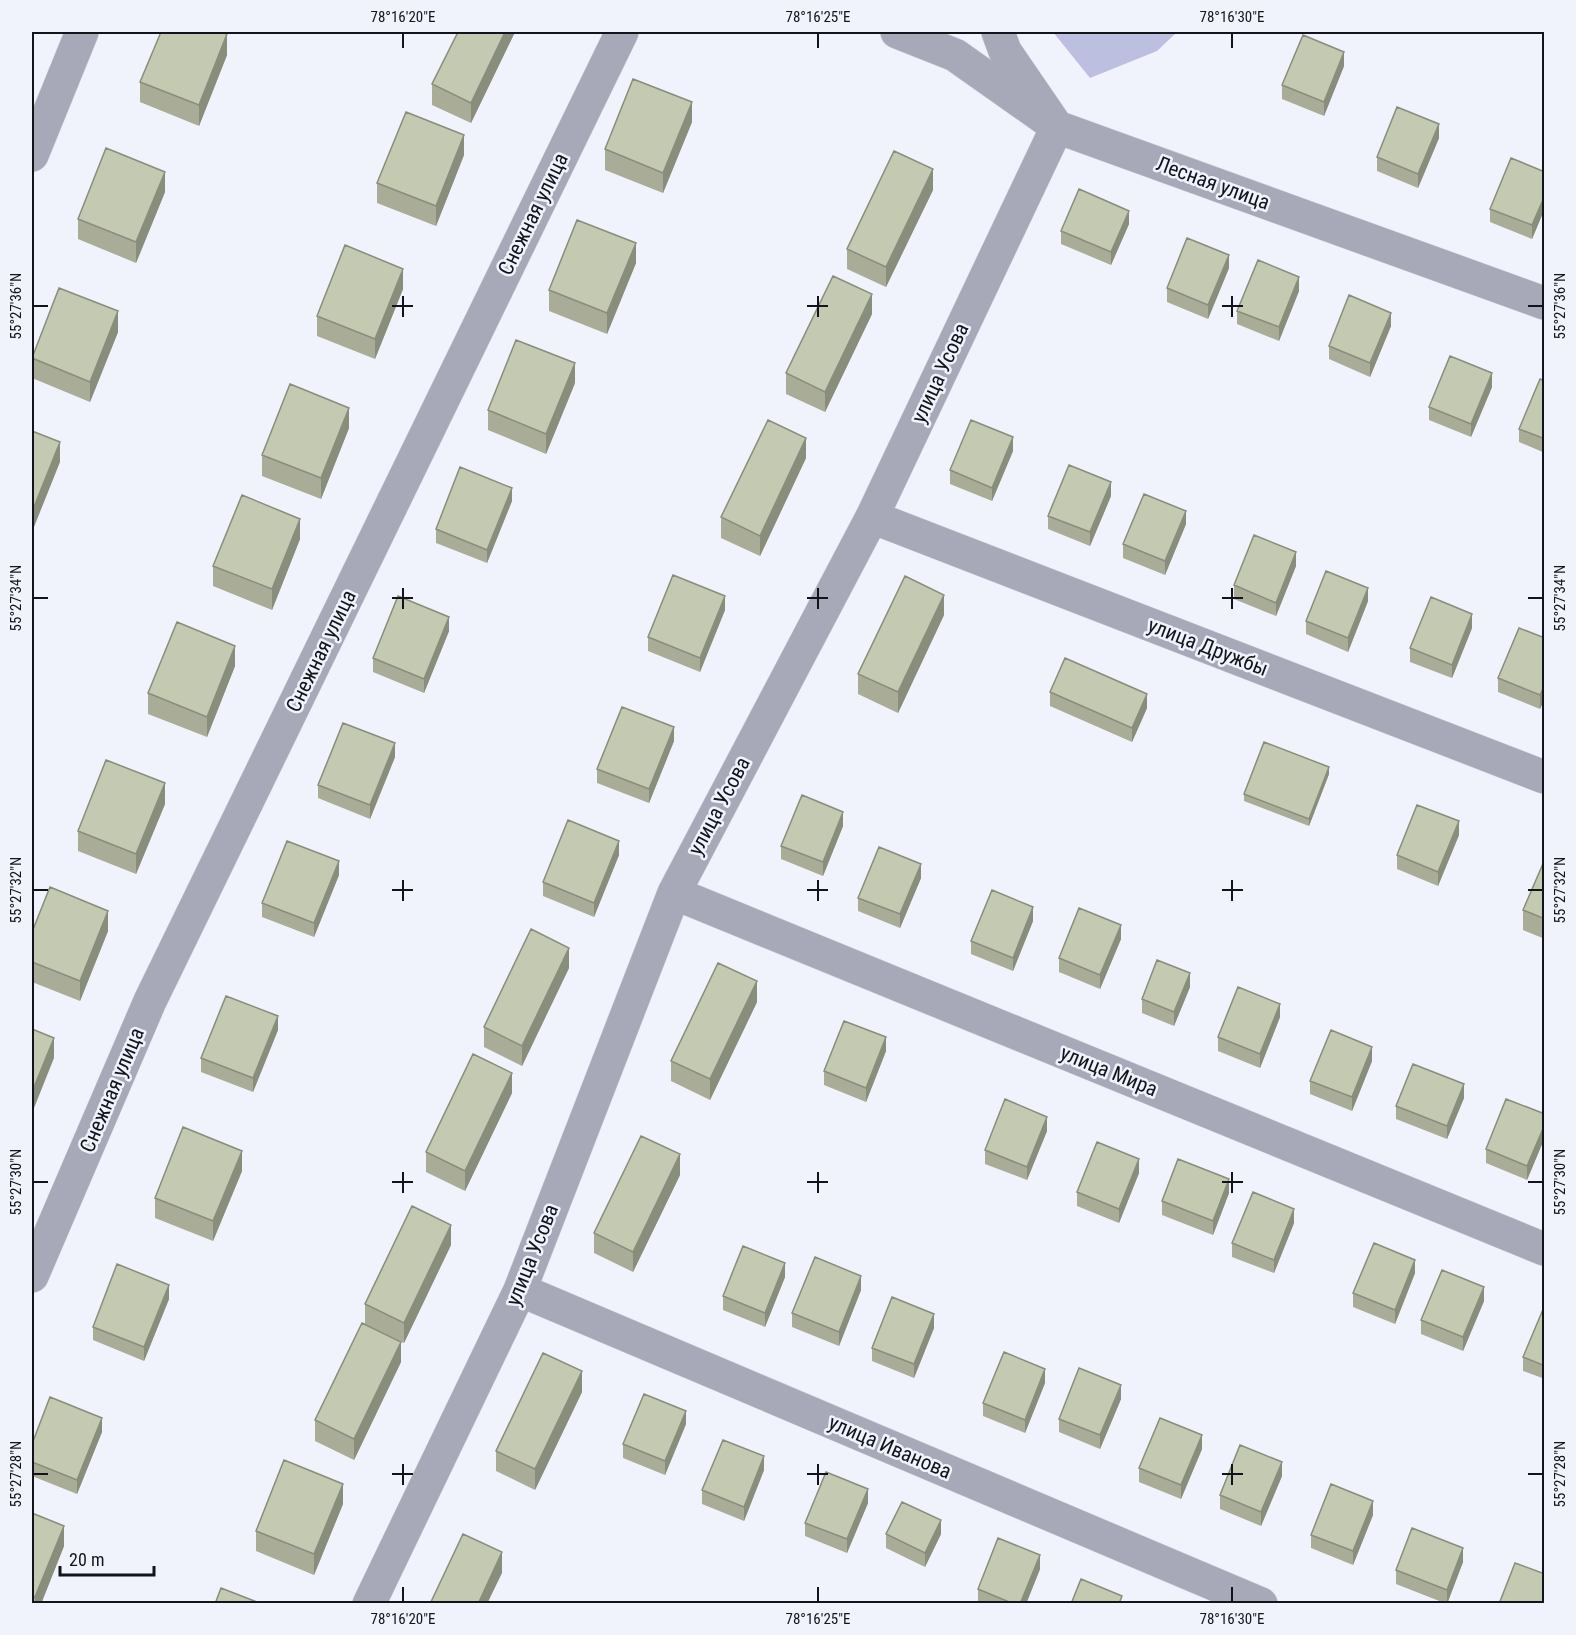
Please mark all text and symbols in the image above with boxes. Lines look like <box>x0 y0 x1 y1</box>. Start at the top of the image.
text: 78°16'20"E <box>371 8 435 26</box>
text: 78°16'25"E <box>786 8 850 26</box>
text: 78°16'30"E <box>1200 8 1264 26</box>
street label: Снежная улица <box>493 149 573 279</box>
street label: Лесная улица <box>1153 151 1273 215</box>
text: 55°27'36"N <box>7 273 25 339</box>
text: 55°27'36"N <box>1551 273 1569 339</box>
street label: улица Усова <box>906 319 974 427</box>
text: 55°27'34"N <box>7 565 25 631</box>
text: 55°27'34"N <box>1551 565 1569 631</box>
street label: Снежная улица <box>281 586 361 716</box>
street label: улица Дружбы <box>1144 613 1272 681</box>
street label: улица Усова <box>683 753 755 859</box>
text: 55°27'32"N <box>7 857 25 923</box>
text: 55°27'32"N <box>1551 857 1569 923</box>
street label: Снежная улица <box>75 1024 149 1156</box>
street label: улица Мира <box>1057 1041 1161 1101</box>
text: 55°27'30"N <box>7 1149 25 1215</box>
text: 55°27'30"N <box>1551 1149 1569 1215</box>
street label: улица Усова <box>501 1201 563 1309</box>
street label: улица Иванова <box>825 1410 955 1484</box>
text: 55°27'28"N <box>7 1441 25 1507</box>
text: 55°27'28"N <box>1551 1441 1569 1507</box>
scale bar <box>60 1539 154 1577</box>
text: 20 m <box>69 1549 104 1570</box>
text: 78°16'20"E <box>371 1610 435 1628</box>
text: 78°16'25"E <box>786 1610 850 1628</box>
text: 78°16'30"E <box>1200 1610 1264 1628</box>

